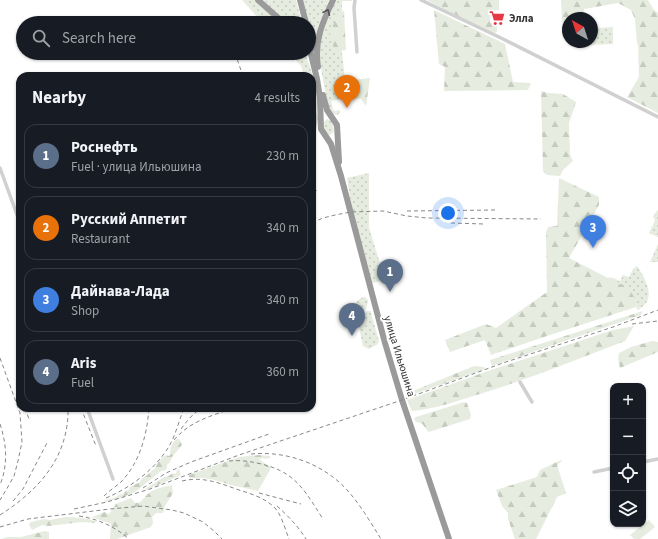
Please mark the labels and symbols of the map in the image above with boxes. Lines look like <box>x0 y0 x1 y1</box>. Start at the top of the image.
one-way arrow <box>322 8 330 16</box>
supermarket icon: Элла <box>488 9 506 27</box>
place label: Элла <box>509 11 534 26</box>
north arrow <box>562 12 598 48</box>
pin: 2 <box>334 75 360 108</box>
your location <box>438 203 458 223</box>
pin: 3 <box>580 215 606 248</box>
pin: 1 <box>377 259 403 292</box>
pin: 4 <box>339 303 365 336</box>
street label: улица Ильюшина <box>380 314 419 398</box>

